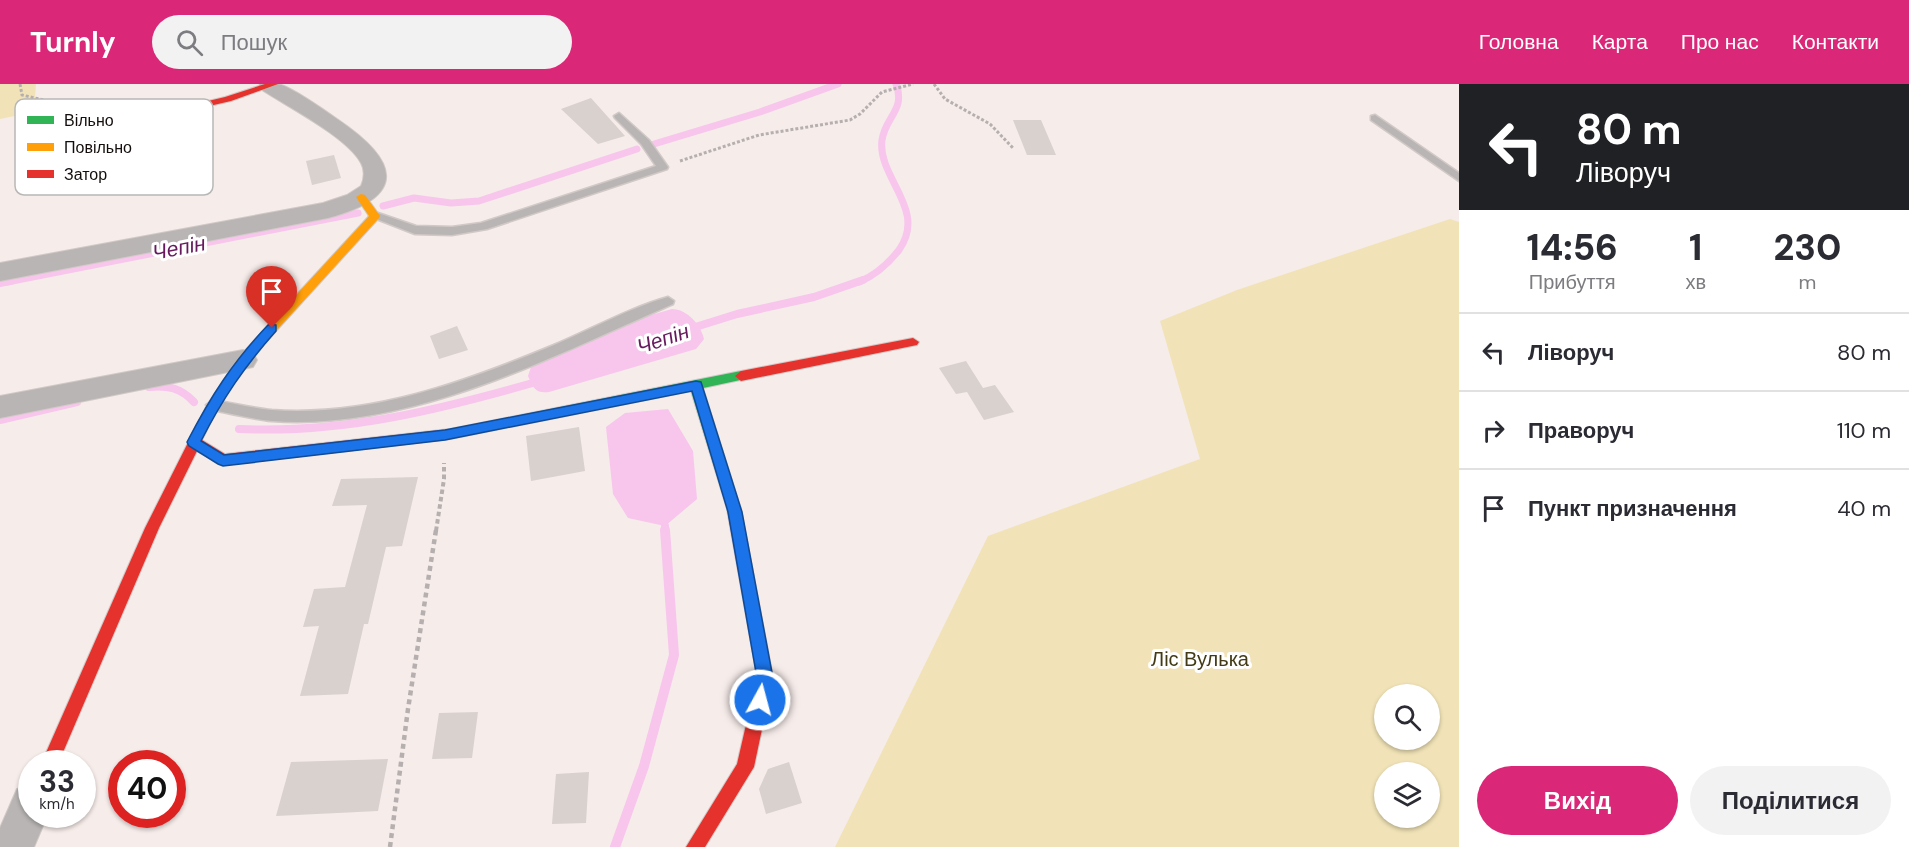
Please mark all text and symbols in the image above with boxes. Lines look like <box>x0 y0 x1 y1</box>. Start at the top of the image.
search box <box>152 15 572 69</box>
text: Turnly <box>30 24 116 61</box>
icon: search <box>173 26 206 59</box>
text: Пошук <box>221 28 287 57</box>
text: Головна <box>1479 28 1559 56</box>
text: Карта <box>1592 28 1648 56</box>
text: Про нас <box>1681 28 1759 56</box>
text: Контакти <box>1792 28 1879 56</box>
legend <box>15 99 213 195</box>
text: 80 m <box>1576 102 1682 157</box>
icon: left <box>1477 108 1555 186</box>
text: Вільно <box>64 110 114 131</box>
text: Повільно <box>64 137 132 158</box>
text: Ліворуч <box>1576 155 1671 190</box>
text: Затор <box>64 164 107 185</box>
text: 14:56 <box>1526 224 1618 271</box>
text: 1 <box>1689 224 1702 271</box>
text: 230 <box>1774 224 1842 271</box>
water label: Чепін <box>150 229 208 267</box>
pin <box>246 266 297 328</box>
text: Прибуття <box>1529 269 1616 295</box>
text: хв <box>1685 269 1706 295</box>
text: m <box>1799 269 1816 295</box>
icon: arrive <box>255 275 288 308</box>
water label: Чепін <box>633 317 693 361</box>
icon: left <box>1477 336 1510 369</box>
text: Ліворуч <box>1528 338 1614 367</box>
text: 80 m <box>1837 338 1891 367</box>
icon: right <box>1477 414 1510 447</box>
text: Праворуч <box>1528 416 1634 445</box>
text: 110 m <box>1837 416 1891 445</box>
icon: arrive <box>1477 492 1510 525</box>
text: Пункт призначення <box>1528 494 1737 523</box>
text: 40 m <box>1837 494 1891 523</box>
park label: Ліс Вулька <box>1151 646 1250 672</box>
position arrow <box>728 668 792 732</box>
map controls <box>1374 684 1440 828</box>
button: search <box>1374 684 1440 750</box>
speed limit sign: 40 <box>108 750 186 828</box>
text: 33 <box>39 762 75 801</box>
button: layers <box>1374 762 1440 828</box>
button: Вихід <box>1477 766 1678 835</box>
button: Поділитися <box>1690 766 1891 835</box>
text: km/h <box>39 794 75 814</box>

